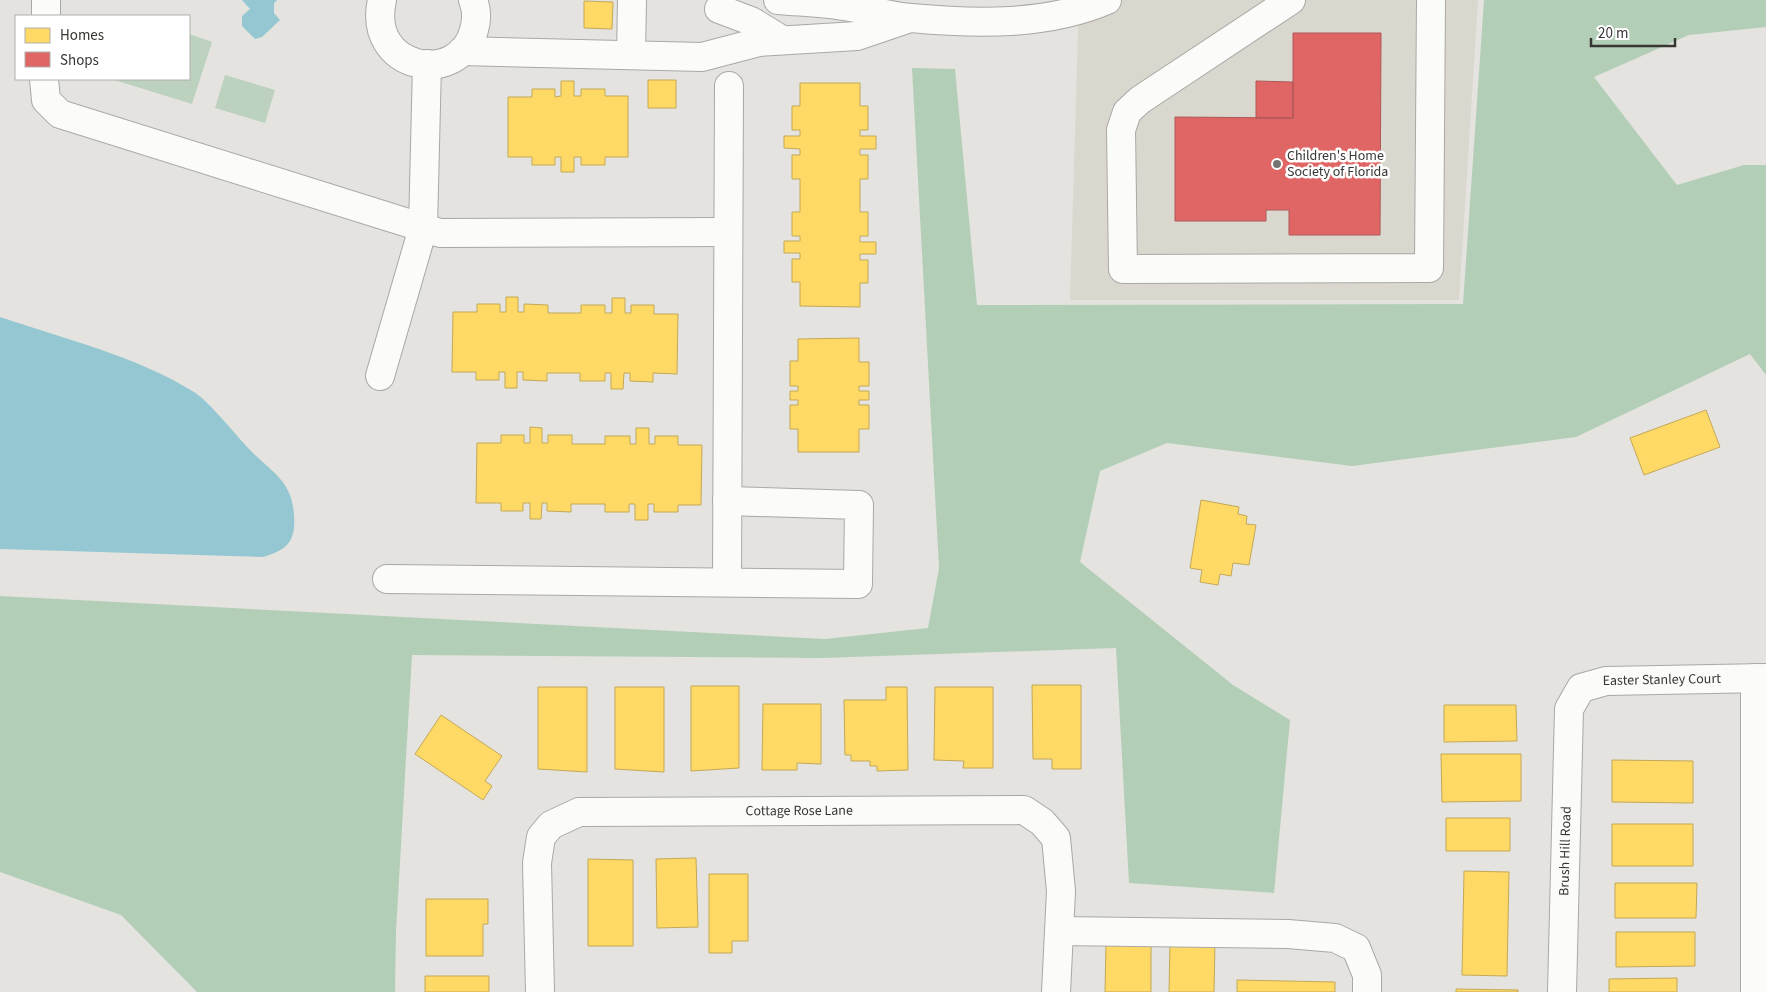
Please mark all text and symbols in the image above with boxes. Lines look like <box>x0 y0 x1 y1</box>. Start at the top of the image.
legend <box>15 15 190 80</box>
scale bar <box>1591 15 1675 47</box>
text: 20 m <box>1598 23 1628 44</box>
text: Homes <box>60 25 104 46</box>
text: Shops <box>60 50 99 71</box>
place label: Children's Home Society of Florida <box>1287 146 1388 182</box>
marker: Children's Home Society of Florida <box>1271 158 1283 170</box>
street label: Easter Stanley Court <box>1602 669 1721 691</box>
street label: Cottage Rose Lane <box>745 801 853 821</box>
street label: Brush Hill Road <box>1554 806 1577 896</box>

